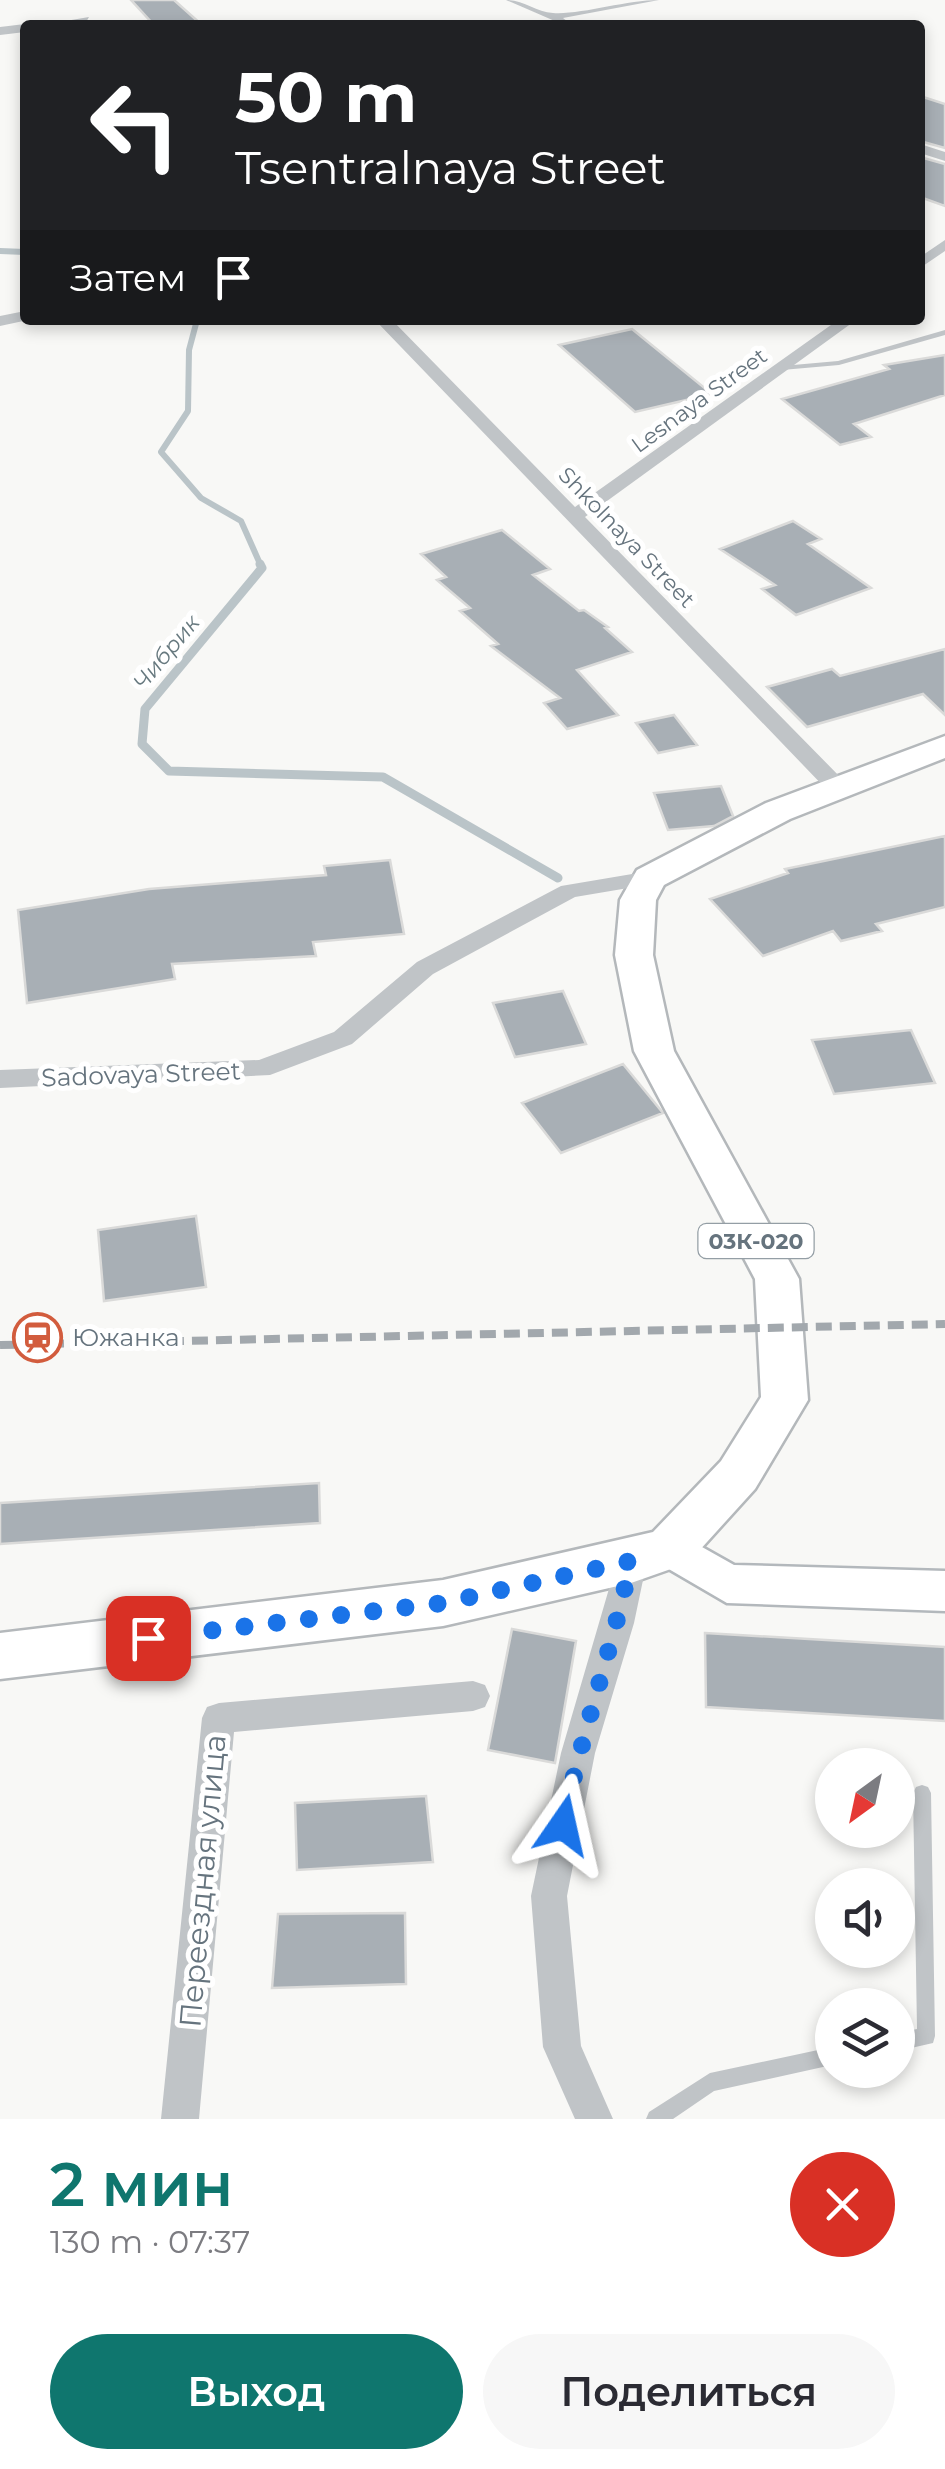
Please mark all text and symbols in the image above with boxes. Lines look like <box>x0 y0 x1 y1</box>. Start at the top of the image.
text: 50 m <box>235 54 417 140</box>
icon: left <box>70 60 200 190</box>
text: Tsentralnaya Street <box>235 140 666 195</box>
icon: arrive <box>206 250 261 305</box>
text: Затем <box>70 254 186 301</box>
street label: Lesnaya Street <box>626 342 772 459</box>
street label: Shkolnaya Street <box>553 461 701 613</box>
water label: Чибрик <box>127 609 206 695</box>
street label: Sadovaya Street <box>41 1056 241 1092</box>
road number: 03К-020 <box>698 1224 814 1258</box>
station icon: Южанка <box>11 1311 63 1363</box>
place label: Южанка <box>72 1322 180 1352</box>
pin <box>106 1596 191 1681</box>
icon: arrive <box>121 1611 176 1666</box>
street label: Переездная улица <box>171 1733 234 2029</box>
north arrow <box>815 1748 915 1848</box>
map controls <box>815 1748 915 2088</box>
position arrow <box>511 1773 615 1877</box>
button: sound <box>815 1868 915 1968</box>
button: layers <box>815 1988 915 2088</box>
text: 2 мин <box>50 2148 233 2221</box>
button: close <box>790 2152 895 2257</box>
text: 130 m · 07:37 <box>50 2222 250 2261</box>
button: Выход <box>50 2334 463 2449</box>
button: Поделиться <box>483 2334 895 2449</box>

